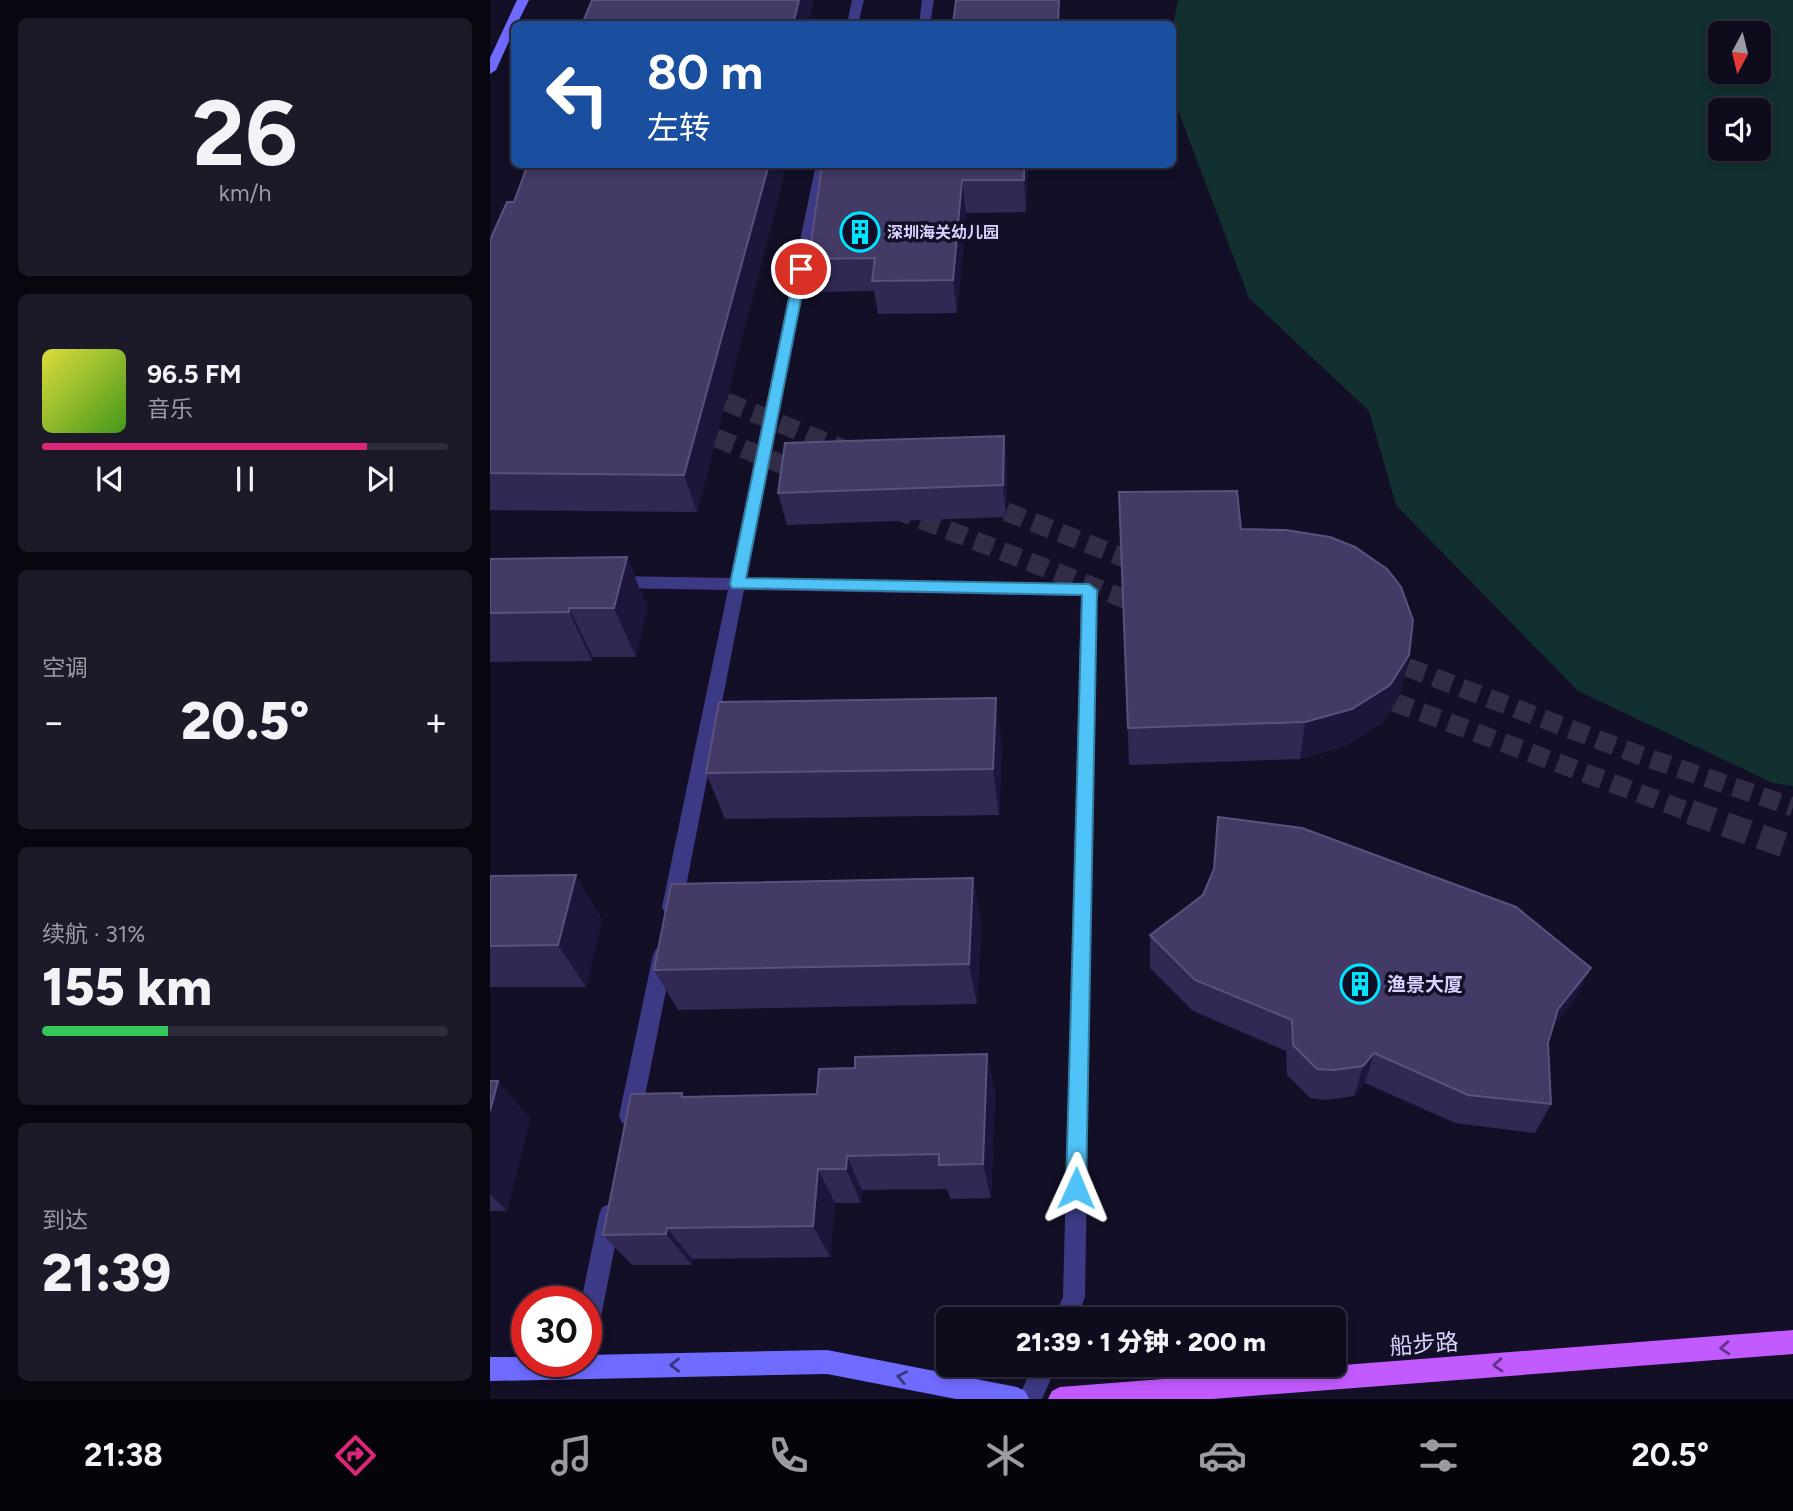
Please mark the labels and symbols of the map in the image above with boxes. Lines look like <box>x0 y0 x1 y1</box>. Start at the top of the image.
north arrow <box>1708 21 1771 84</box>
building icon: 深圳海关幼儿园 <box>839 211 881 253</box>
place label: 深圳海关幼儿园 <box>887 223 999 242</box>
pin <box>771 239 831 299</box>
building icon: 渔景大厦 <box>1339 963 1381 1005</box>
place label: 渔景大厦 <box>1387 973 1463 996</box>
position arrow <box>1039 1151 1113 1225</box>
speed limit sign: 30 <box>511 1286 602 1377</box>
street label: 船步路 <box>1389 1328 1459 1360</box>
one-way arrow <box>1719 1340 1730 1355</box>
one-way arrow <box>670 1357 680 1373</box>
one-way arrow <box>1492 1357 1503 1372</box>
one-way arrow <box>896 1370 908 1385</box>

